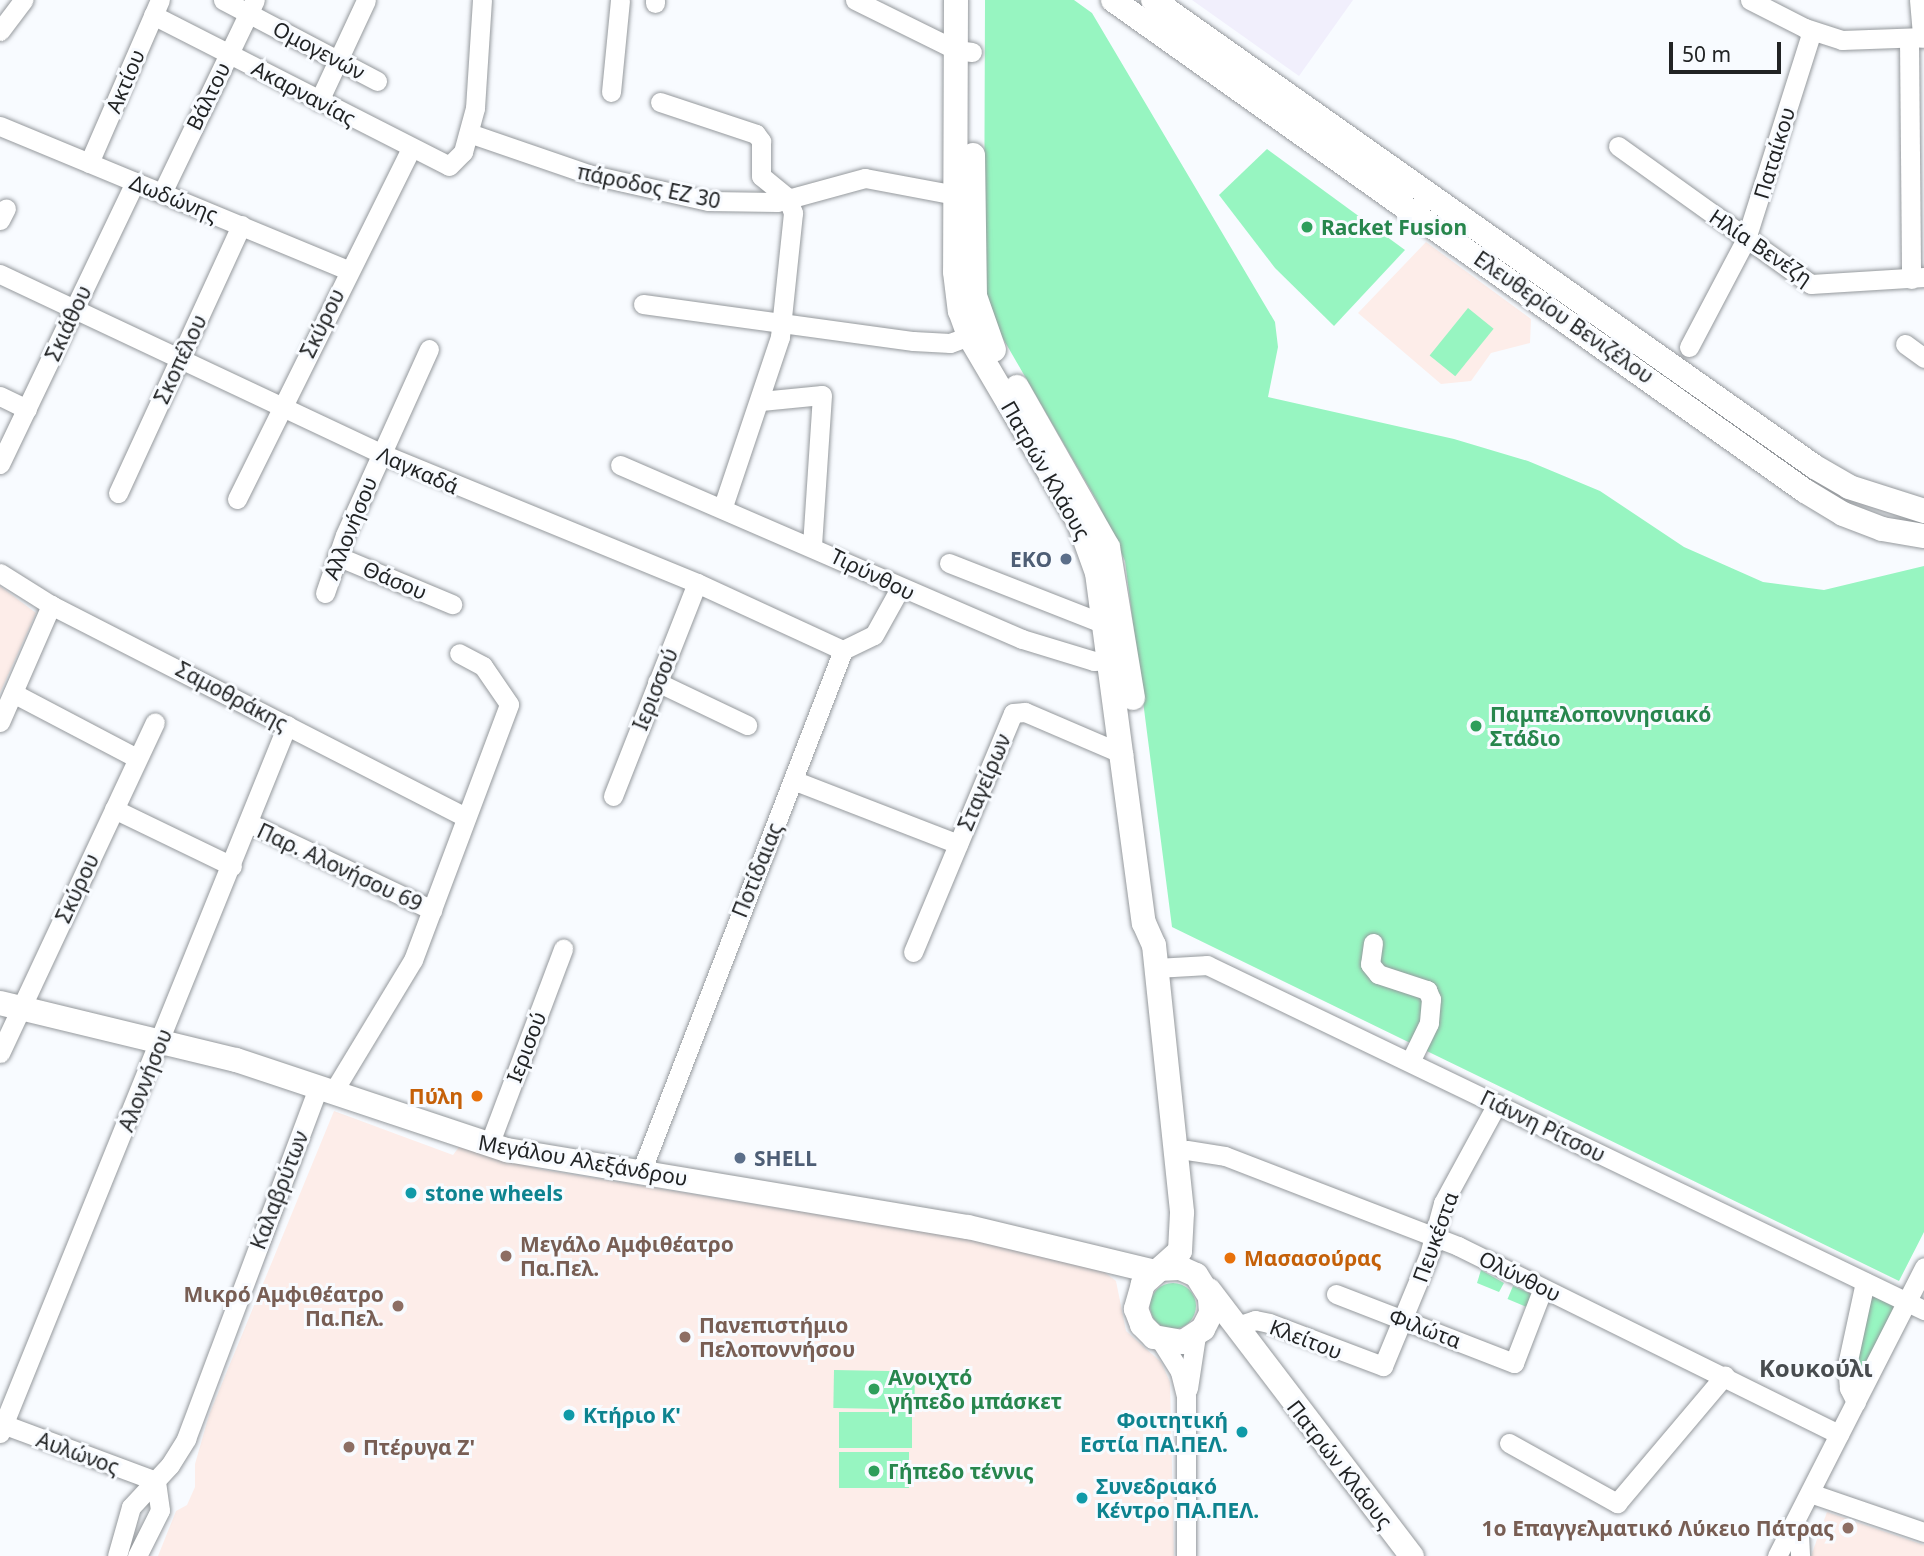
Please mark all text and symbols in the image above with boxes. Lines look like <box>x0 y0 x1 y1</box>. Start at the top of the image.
street label: Ομογενών <box>269 15 369 85</box>
scale bar <box>1672 28 1784 72</box>
text: 50 m <box>1682 40 1731 68</box>
street label: Ακτίου <box>100 45 150 117</box>
street label: Ακαρνανίας <box>248 55 360 131</box>
street label: Βάλτου <box>181 58 235 134</box>
street label: Παταίκου <box>1748 104 1800 202</box>
street label: πάροδος ΕΖ 30 <box>575 159 723 213</box>
street label: Δωδώνης <box>126 169 222 227</box>
street label: Ηλία Βενέζη <box>1705 204 1817 290</box>
place label: Racket Fusion <box>1321 214 1467 240</box>
marker: Racket Fusion <box>1299 219 1315 235</box>
street label: Ελευθερίου Βενιζέλου <box>1469 246 1659 388</box>
street label: Σκιάθου <box>40 281 96 365</box>
street label: Σκύρου <box>295 284 349 362</box>
street label: Σκοπέλου <box>148 311 212 407</box>
street label: Πατρών Κλάους <box>996 396 1096 544</box>
street label: Λαγκαδά <box>374 441 462 499</box>
street label: Αλλονήσου <box>318 473 382 583</box>
street label: Τιρύνθου <box>827 543 919 605</box>
place label: EKO <box>1010 546 1052 572</box>
marker: EKO <box>1058 551 1074 567</box>
street label: Θάσου <box>359 555 431 605</box>
street label: Ιερισσού <box>627 644 683 734</box>
street label: Σαμοθράκης <box>172 656 292 736</box>
place label: Παμπελοποννησιακό Στάδιο <box>1490 701 1711 751</box>
marker: Παμπελοποννησιακό Στάδιο <box>1468 718 1484 734</box>
street label: Σταγείρων <box>952 730 1016 834</box>
street label: Παρ. Αλονήσου 69 <box>253 818 427 916</box>
street label: Ποτίδαιας <box>727 819 787 921</box>
street label: Σκύρου <box>50 849 104 927</box>
street label: Ιερισού <box>501 1008 551 1086</box>
street label: Αλοννήσου <box>113 1025 177 1135</box>
place label: Πύλη <box>409 1083 463 1109</box>
street label: Γιάννη Ρίτσου <box>1476 1085 1610 1167</box>
marker: Πύλη <box>469 1088 485 1104</box>
street label: Καλαβρύτων <box>245 1127 313 1253</box>
street label: Μεγάλου Αλεξάνδρου <box>476 1129 690 1191</box>
place label: SHELL <box>754 1145 817 1171</box>
marker: SHELL <box>732 1150 748 1166</box>
place label: stone wheels <box>425 1180 563 1206</box>
marker: stone wheels <box>403 1185 419 1201</box>
street label: Πευκέστα <box>1407 1188 1463 1286</box>
place label: Μεγάλο Αμφιθέατρο Πα.Πελ. <box>520 1231 734 1281</box>
place label: Μασασούρας <box>1244 1245 1381 1271</box>
street label: Ολύνθου <box>1475 1245 1565 1307</box>
marker: Μεγάλο Αμφιθέατρο Πα.Πελ. <box>498 1248 514 1264</box>
marker: Μασασούρας <box>1222 1250 1238 1266</box>
place label: Μικρό Αμφιθέατρο Πα.Πελ. <box>183 1281 384 1331</box>
marker: Μικρό Αμφιθέατρο Πα.Πελ. <box>390 1298 406 1314</box>
street label: Φιλώτα <box>1386 1303 1464 1353</box>
place label: Πανεπιστήμιο Πελοποννήσου <box>699 1312 855 1362</box>
street label: Κλείτου <box>1266 1314 1346 1364</box>
marker: Πανεπιστήμιο Πελοποννήσου <box>677 1329 693 1345</box>
district label: Κουκούλι <box>1759 1354 1873 1382</box>
place label: Ανοιχτό γήπεδο μπάσκετ <box>888 1364 1062 1414</box>
marker: Ανοιχτό γήπεδο μπάσκετ <box>866 1381 882 1397</box>
street label: Πατρών Κλάους <box>1282 1395 1398 1533</box>
place label: Κτήριο Κ' <box>583 1402 681 1428</box>
marker: Κτήριο Κ' <box>561 1407 577 1423</box>
place label: Φοιτητική Εστία ΠΑ.ΠΕΛ. <box>1080 1407 1228 1457</box>
marker: Φοιτητική Εστία ΠΑ.ΠΕΛ. <box>1234 1424 1250 1440</box>
street label: Αυλώνος <box>33 1426 123 1480</box>
place label: Πτέρυγα Ζ' <box>363 1434 475 1460</box>
marker: Πτέρυγα Ζ' <box>341 1439 357 1455</box>
place label: Γήπεδο τέννις <box>888 1458 1034 1484</box>
marker: Γήπεδο τέννις <box>866 1463 882 1479</box>
place label: Συνεδριακό Κέντρο ΠΑ.ΠΕΛ. <box>1096 1473 1259 1523</box>
marker: Συνεδριακό Κέντρο ΠΑ.ΠΕΛ. <box>1074 1490 1090 1506</box>
place label: 1o Επαγγελματικό Λύκειο Πάτρας <box>1482 1515 1834 1541</box>
marker: 1o Επαγγελματικό Λύκειο Πάτρας <box>1840 1520 1856 1536</box>

